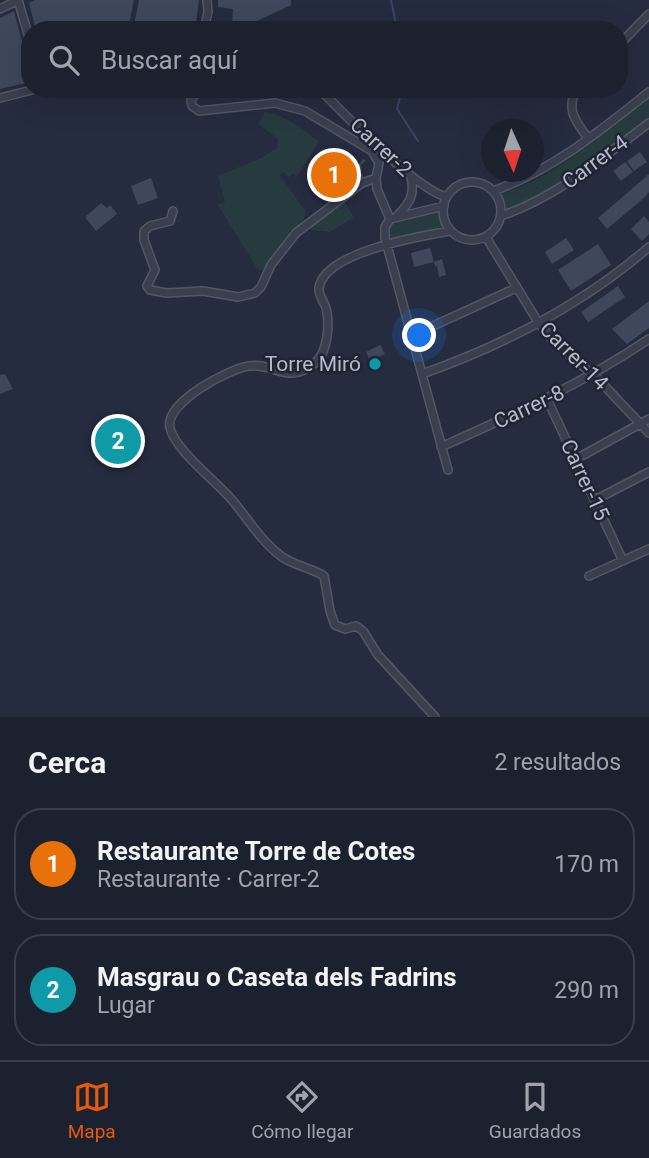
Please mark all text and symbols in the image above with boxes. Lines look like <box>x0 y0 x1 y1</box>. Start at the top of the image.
search box <box>21 21 628 98</box>
icon: search <box>45 41 83 79</box>
text: Buscar aquí <box>101 45 238 75</box>
street label: Carrer-2 <box>345 113 417 181</box>
north arrow <box>481 119 544 182</box>
street label: Carrer-4 <box>558 130 633 194</box>
pin: 1 <box>311 149 357 201</box>
street label: Carrer-14 <box>535 317 613 395</box>
your location <box>402 318 436 352</box>
place label: Torre Miró <box>265 352 361 376</box>
marker: Torre Miró <box>367 356 383 372</box>
street label: Carrer-8 <box>490 380 568 434</box>
pin: 2 <box>95 415 141 467</box>
street label: Carrer-15 <box>556 436 614 524</box>
text: Cerca <box>28 745 106 780</box>
text: 2 resultados <box>494 749 621 776</box>
text: Restaurante Torre de Cotes <box>97 836 415 866</box>
text: 1 <box>46 851 60 878</box>
text: 170 m <box>554 851 619 878</box>
text: Restaurante · Carrer-2 <box>97 866 320 893</box>
text: Masgrau o Caseta dels Fadrins <box>97 962 457 992</box>
text: 2 <box>46 977 60 1004</box>
text: 290 m <box>554 977 619 1004</box>
text: Lugar <box>97 992 155 1019</box>
tab: Mapa <box>68 1078 116 1143</box>
tab: Cómo llegar <box>251 1078 353 1143</box>
tab: Guardados <box>489 1078 581 1143</box>

